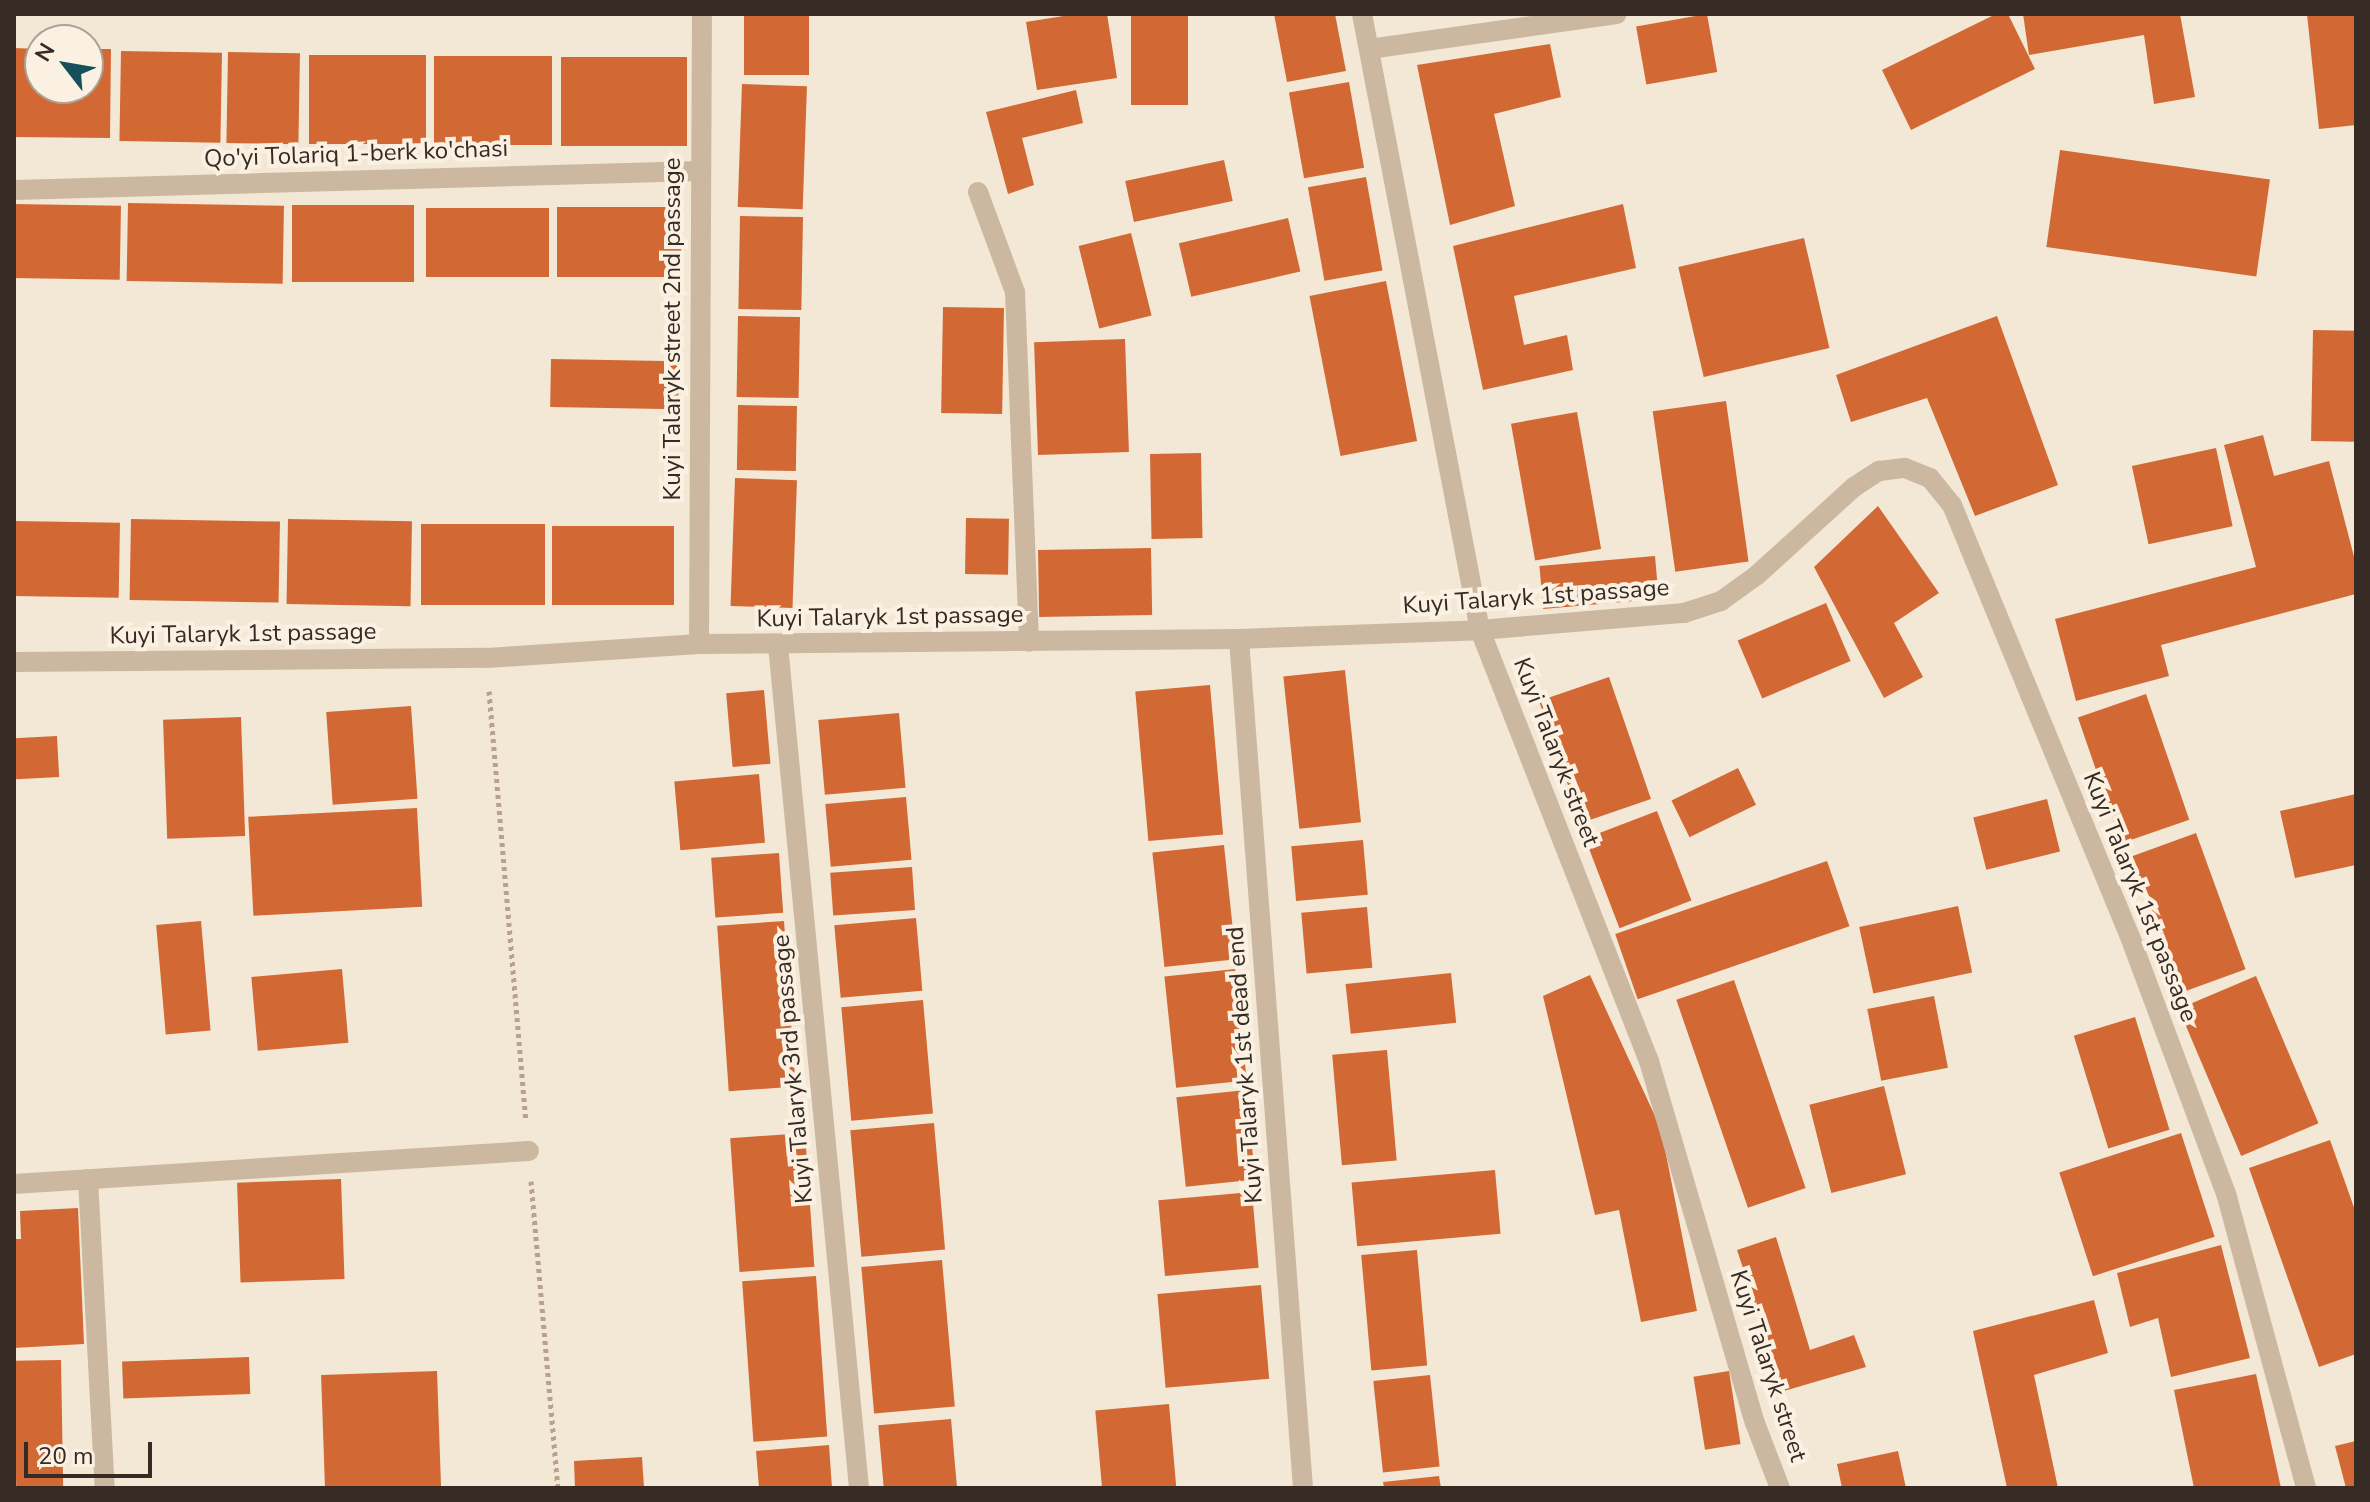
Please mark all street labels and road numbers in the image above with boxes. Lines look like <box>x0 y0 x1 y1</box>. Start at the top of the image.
street label: Qo'yi Tolariq 1-berk ko'chasi <box>203 134 509 174</box>
street label: Kuyi Talaryk street 2nd passage <box>659 157 687 501</box>
street label: Kuyi Talaryk 1st passage <box>1402 573 1670 621</box>
street label: Kuyi Talaryk 1st passage <box>756 600 1024 634</box>
street label: Kuyi Talaryk 1st passage <box>109 617 377 651</box>
street label: Kuyi Talaryk street <box>1507 654 1605 850</box>
street label: Kuyi Talaryk 1st passage <box>2077 768 2203 1026</box>
street label: Kuyi Talaryk 1st dead end <box>1221 925 1269 1205</box>
street label: Kuyi Talaryk 3rd passage <box>767 933 819 1205</box>
street label: Kuyi Talaryk street <box>1723 1267 1813 1465</box>

